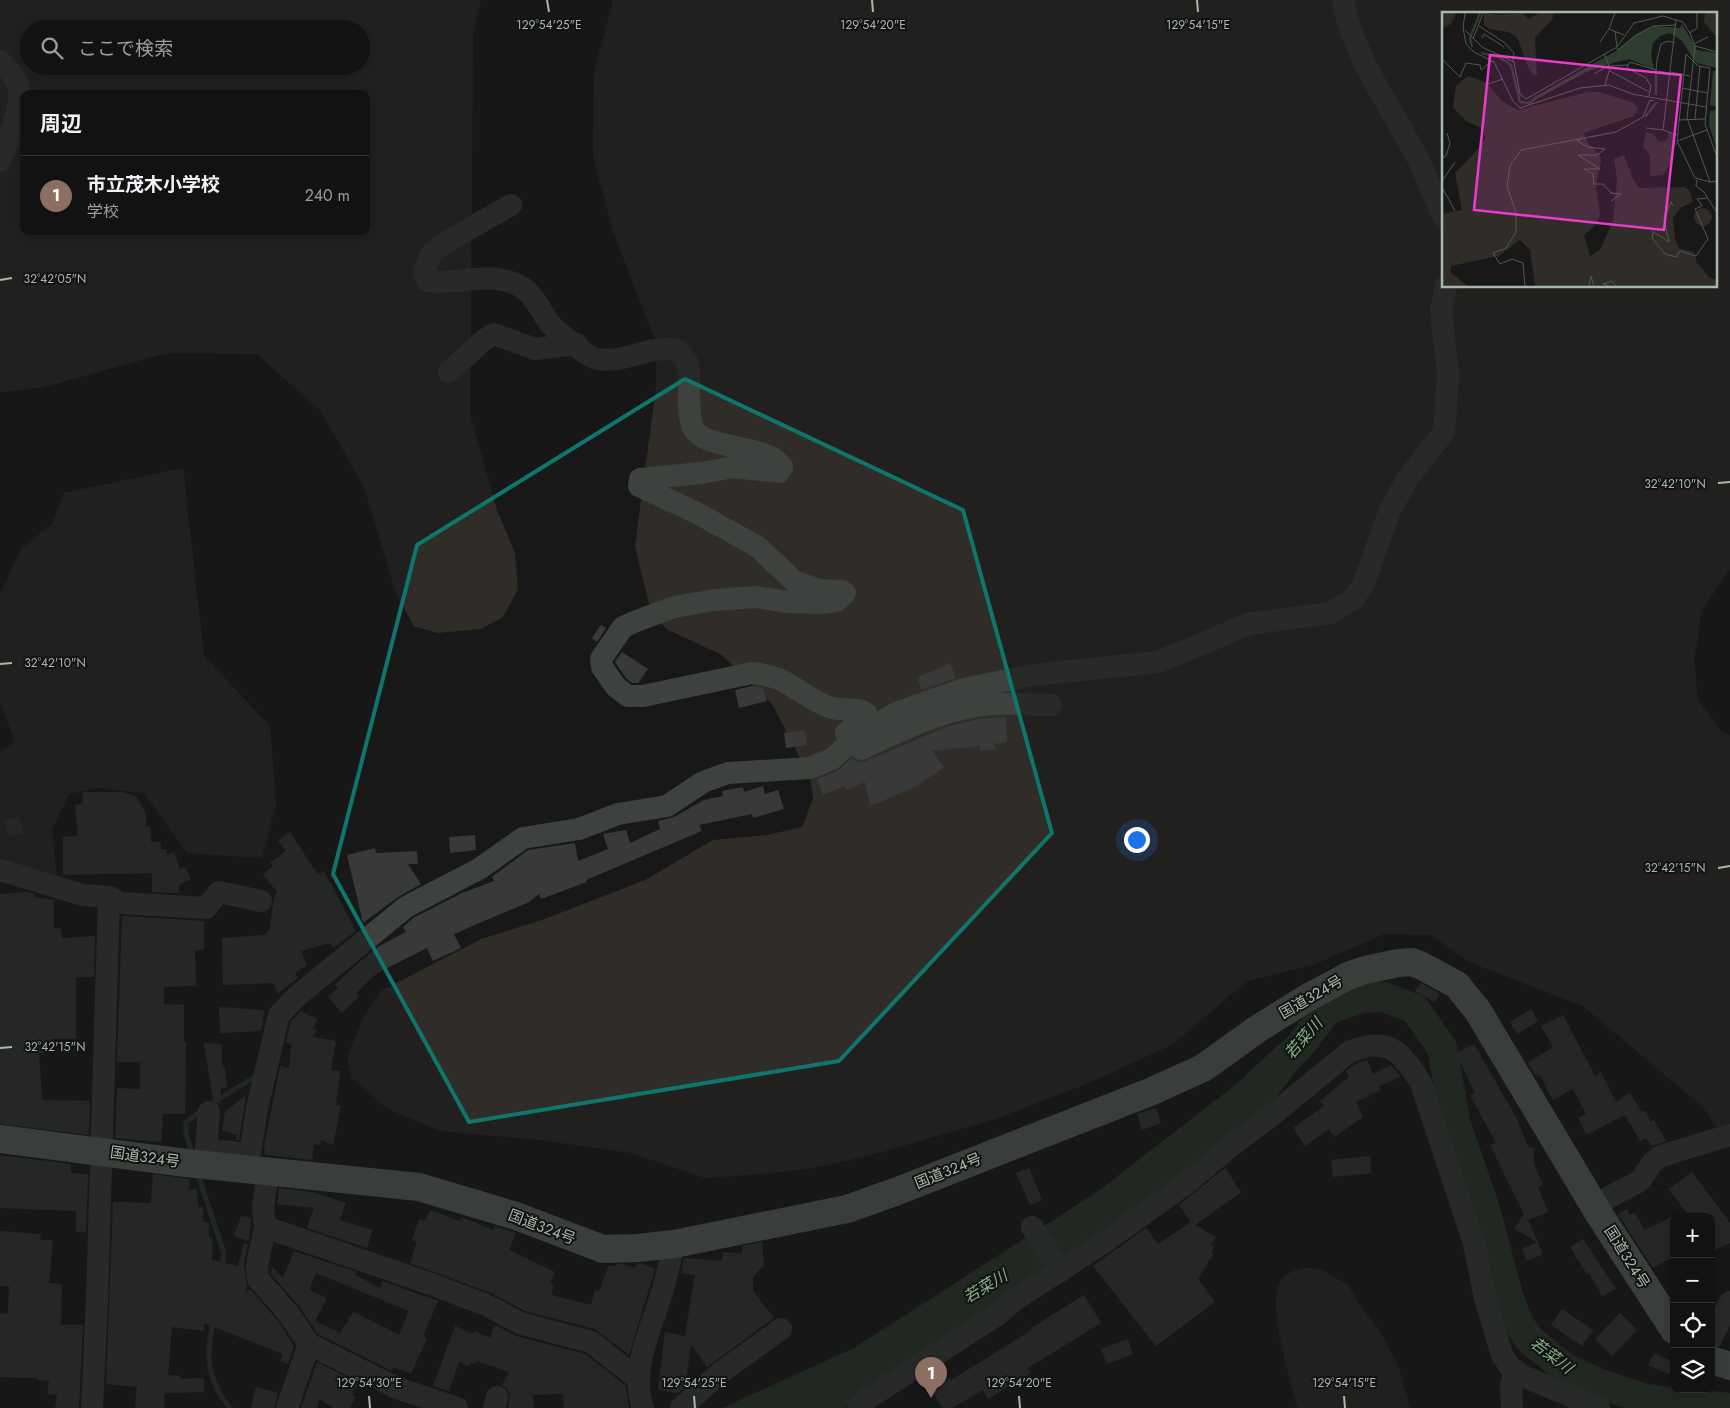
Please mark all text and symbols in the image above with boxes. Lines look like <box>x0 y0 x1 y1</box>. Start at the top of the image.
inset map <box>1442 12 1718 288</box>
text: 129°54'25"E <box>516 16 582 34</box>
text: 129°54'20"E <box>840 16 906 34</box>
text: 129°54'15"E <box>1166 16 1230 34</box>
search box <box>20 20 370 75</box>
icon: search <box>38 34 66 62</box>
text: ここで検索 <box>78 35 173 62</box>
text: 周辺 <box>40 109 82 139</box>
text: 市立茂木小学校 <box>87 171 220 198</box>
text: 1 <box>52 184 60 207</box>
text: 240 m <box>305 184 350 207</box>
text: 学校 <box>87 200 119 223</box>
text: 32°42'05"N <box>24 270 86 288</box>
text: 32°42'10"N <box>1644 475 1706 493</box>
text: 32°42'10"N <box>24 654 86 672</box>
your location <box>1124 827 1150 853</box>
text: 32°42'15"N <box>1644 859 1706 877</box>
street label: 国道324号 <box>1275 970 1347 1024</box>
water label: 若菜川 <box>1279 1011 1329 1064</box>
text: 32°42'15"N <box>24 1038 86 1056</box>
street label: 国道324号 <box>109 1141 181 1173</box>
street label: 国道324号 <box>911 1148 985 1194</box>
street label: 国道324号 <box>505 1204 579 1250</box>
map controls <box>1670 1213 1715 1393</box>
button: + <box>1670 1213 1715 1258</box>
street label: 国道324号 <box>1599 1221 1655 1293</box>
button: − <box>1670 1258 1715 1303</box>
water label: 若菜川 <box>959 1263 1013 1309</box>
button: locate <box>1670 1303 1715 1348</box>
water label: 若菜川 <box>1526 1332 1579 1380</box>
button: layers <box>1670 1348 1715 1393</box>
pin: 1 <box>915 1357 947 1398</box>
text: 129°54'30"E <box>336 1374 402 1392</box>
text: 129°54'25"E <box>661 1374 727 1392</box>
text: 129°54'20"E <box>986 1374 1052 1392</box>
text: 129°54'15"E <box>1312 1374 1376 1392</box>

